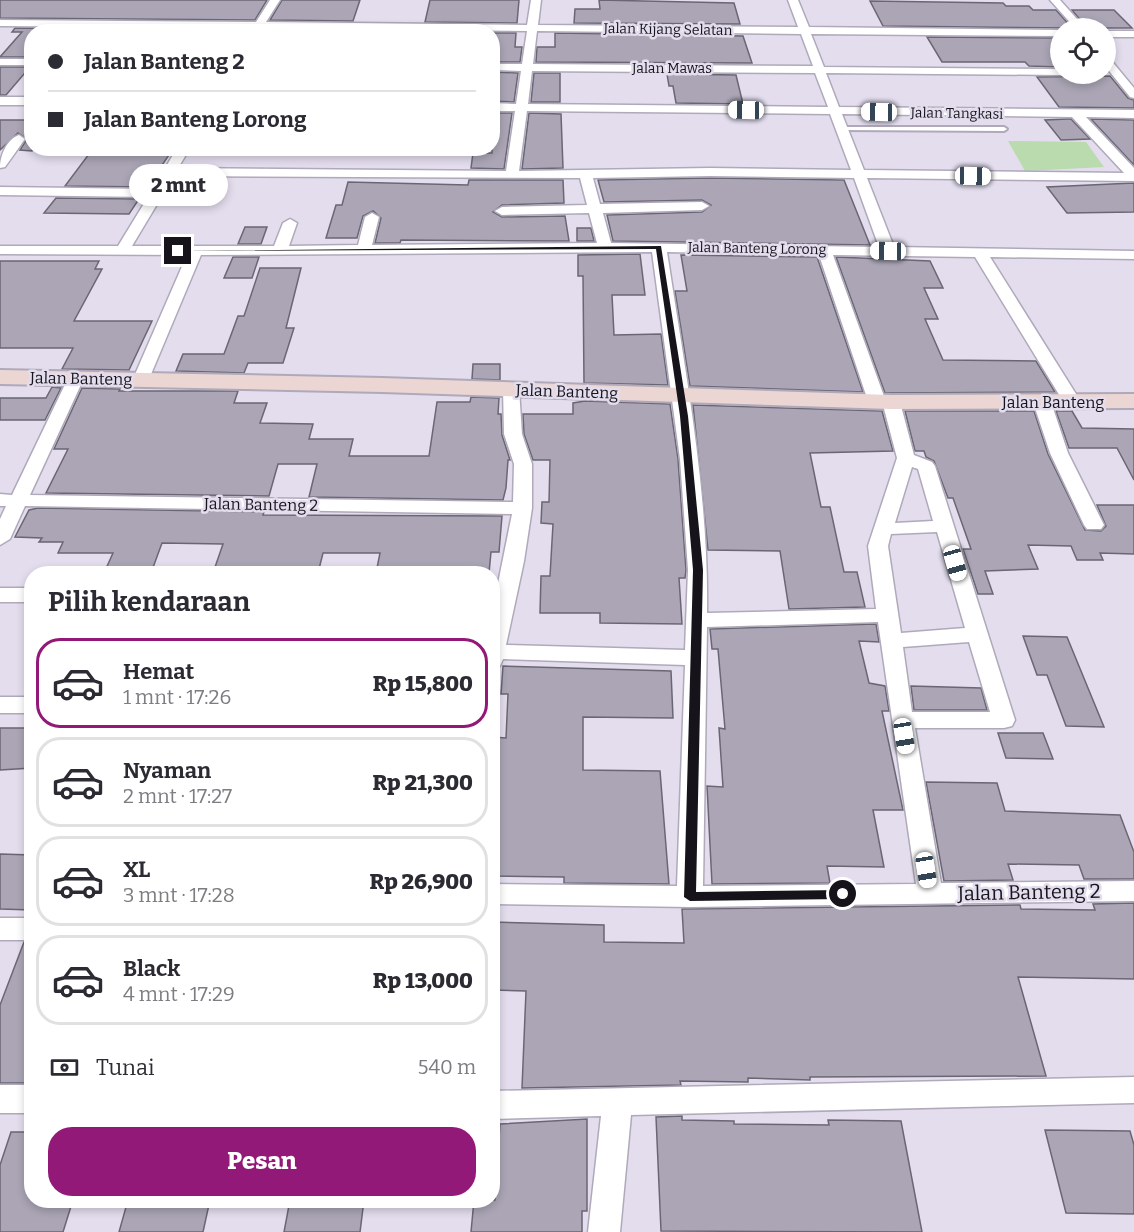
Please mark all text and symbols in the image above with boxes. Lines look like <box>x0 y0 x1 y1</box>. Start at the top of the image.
map controls <box>1050 18 1116 84</box>
button: locate <box>1050 18 1116 84</box>
street label: Jalan Kijang Selatan <box>602 20 733 39</box>
text: Jalan Banteng 2 <box>84 48 245 75</box>
street label: Jalan Mawas <box>631 60 712 77</box>
car <box>728 101 764 119</box>
car <box>861 103 897 121</box>
street label: Jalan Tangkasi <box>909 104 1004 123</box>
text: Jalan Banteng Lorong <box>84 106 307 133</box>
callout: 2 mnt <box>128 164 228 206</box>
car <box>955 167 991 185</box>
text: 2 mnt <box>151 173 206 197</box>
route end <box>164 237 191 264</box>
street label: Jalan Banteng Lorong <box>687 239 827 258</box>
car <box>870 242 906 260</box>
street label: Jalan Banteng <box>29 368 132 389</box>
street label: Jalan Banteng <box>514 380 619 403</box>
street label: Jalan Banteng <box>1001 393 1104 412</box>
street label: Jalan Banteng 2 <box>203 494 318 515</box>
car <box>941 543 969 583</box>
text: Pilih kendaraan <box>48 586 250 618</box>
icon: car <box>51 656 105 710</box>
text: Hemat <box>123 658 194 685</box>
text: Rp 15,800 <box>373 670 473 697</box>
text: 1 mnt · 17:26 <box>123 685 231 709</box>
car <box>892 717 916 755</box>
icon: car <box>51 755 105 809</box>
text: Nyaman <box>123 757 211 784</box>
text: Rp 21,300 <box>372 769 473 796</box>
text: 2 mnt · 17:27 <box>123 784 232 808</box>
car <box>914 851 938 889</box>
icon: car <box>51 854 105 908</box>
text: XL <box>123 856 150 883</box>
text: Rp 26,900 <box>369 868 473 895</box>
street label: Jalan Banteng 2 <box>956 879 1101 905</box>
route start <box>829 880 856 907</box>
text: 3 mnt · 17:28 <box>123 883 235 907</box>
icon: car <box>51 953 105 1007</box>
text: Black <box>123 955 180 982</box>
text: Rp 13,000 <box>373 967 473 994</box>
text: 4 mnt · 17:29 <box>123 982 235 1006</box>
icon: cash <box>48 1051 81 1084</box>
text: Tunai <box>96 1054 155 1081</box>
text: 540 m <box>418 1055 476 1079</box>
button: Pesan <box>48 1127 476 1196</box>

